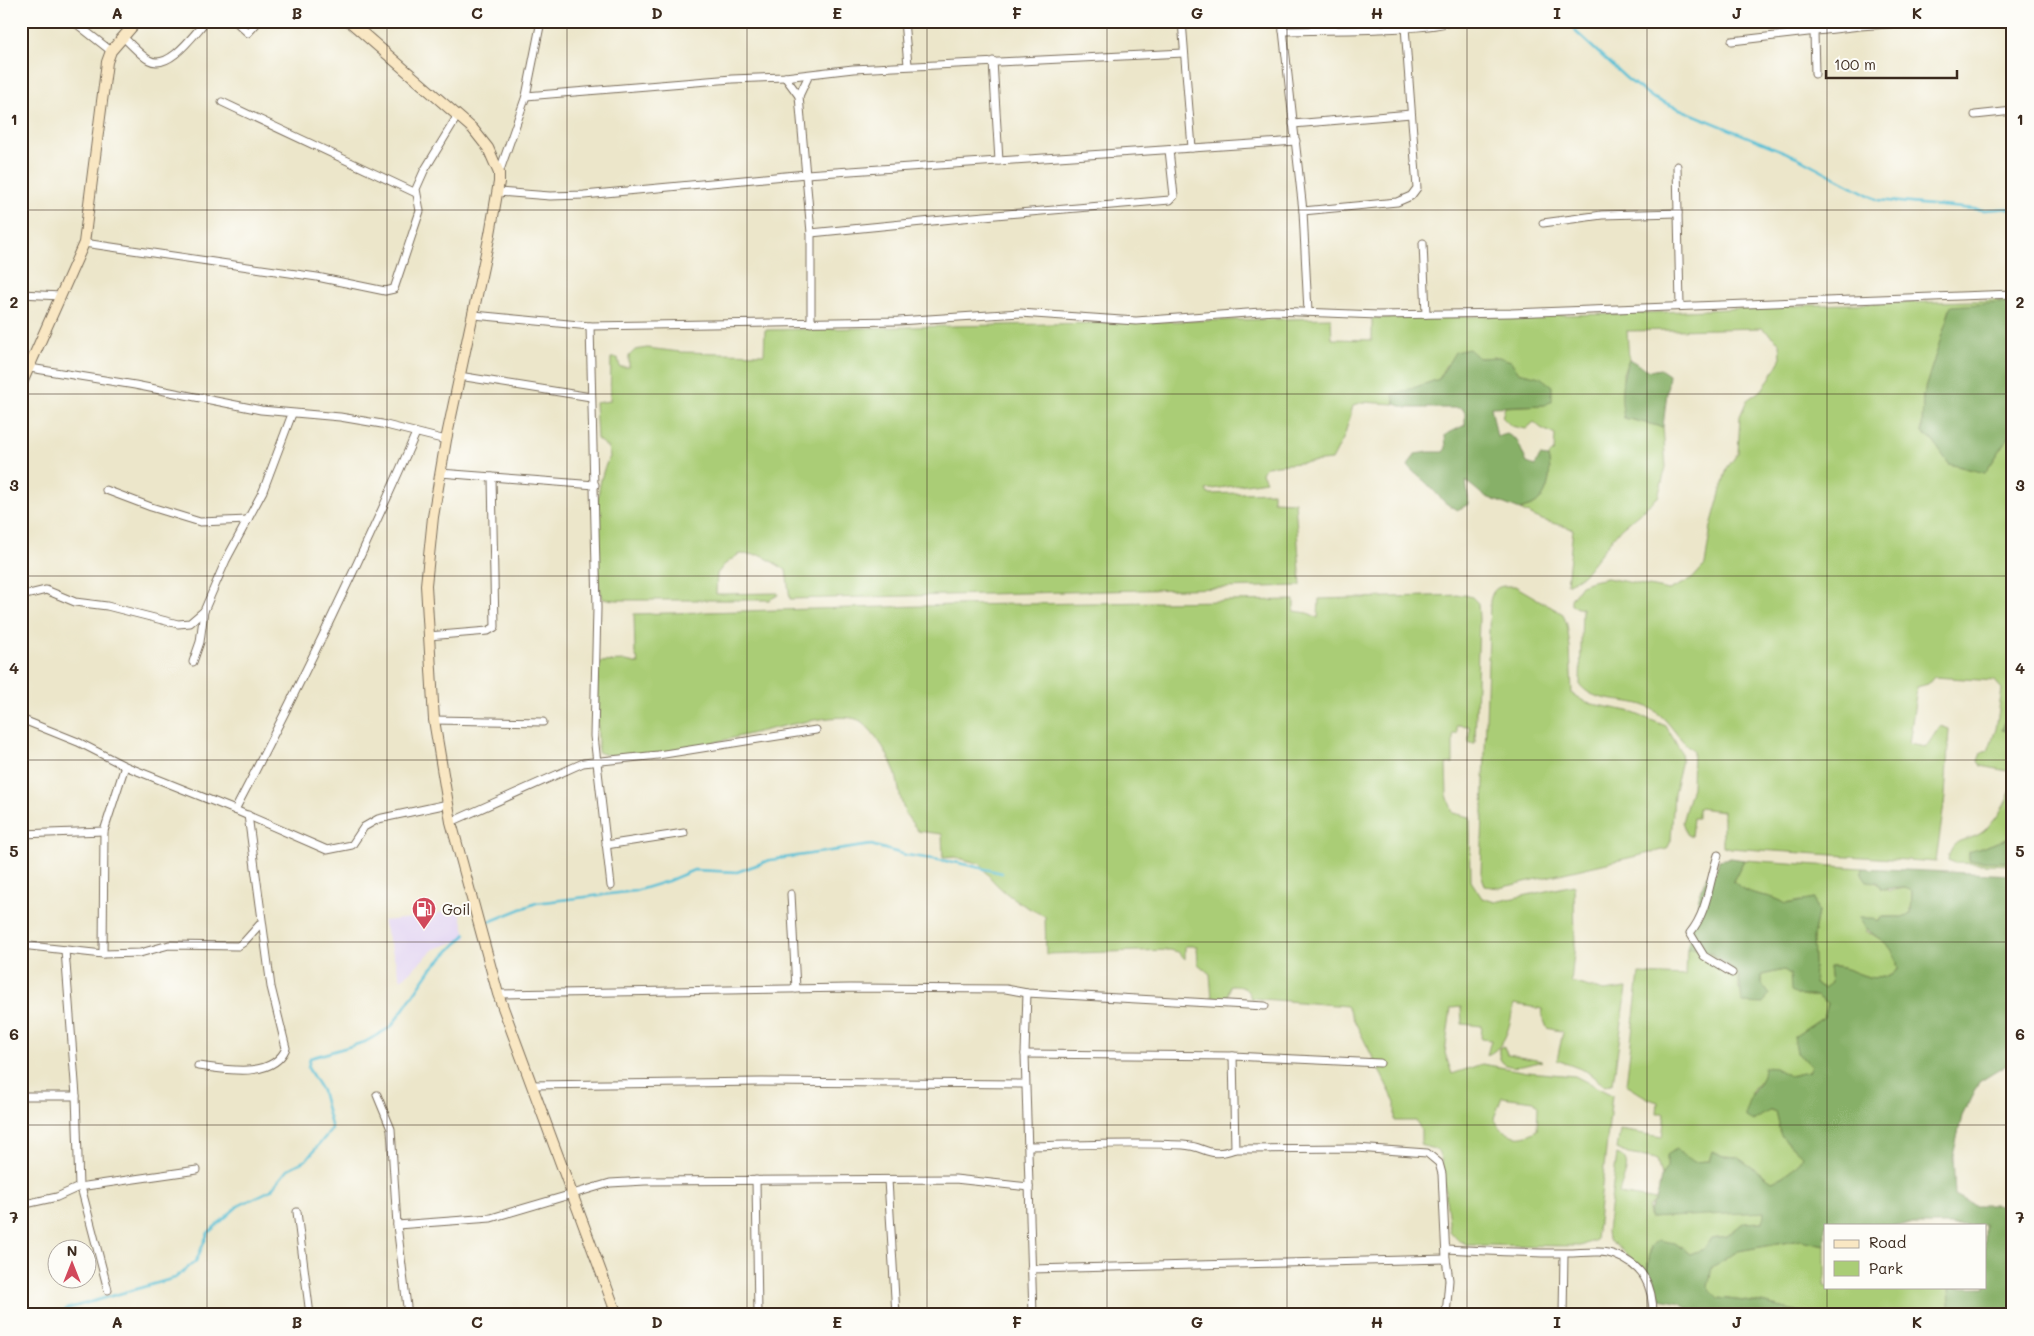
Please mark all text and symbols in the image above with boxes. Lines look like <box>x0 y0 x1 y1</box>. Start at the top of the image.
text: A <box>111 2 123 23</box>
text: B <box>292 2 302 23</box>
text: C <box>471 2 483 23</box>
text: D <box>651 2 663 23</box>
text: E <box>832 2 842 23</box>
text: F <box>1012 2 1022 23</box>
text: G <box>1191 2 1203 23</box>
text: H <box>1371 2 1383 23</box>
text: I <box>1553 2 1561 23</box>
text: J <box>1732 2 1742 23</box>
text: K <box>1912 2 1922 23</box>
scale bar <box>1826 48 1958 80</box>
text: 100 m <box>1834 54 1876 74</box>
text: 1 <box>10 108 18 129</box>
text: 1 <box>2016 108 2024 129</box>
text: 2 <box>10 291 19 312</box>
text: 2 <box>2016 291 2025 312</box>
text: 3 <box>9 474 19 495</box>
text: 3 <box>2015 474 2025 495</box>
text: 4 <box>9 657 19 678</box>
text: 4 <box>2015 657 2025 678</box>
text: 5 <box>9 840 19 861</box>
text: 5 <box>2015 840 2025 861</box>
fuel station icon: Goil <box>411 896 437 930</box>
place label: Goil <box>442 899 470 919</box>
text: 6 <box>9 1023 19 1044</box>
text: 6 <box>2015 1023 2025 1044</box>
text: 7 <box>10 1206 19 1227</box>
text: 7 <box>2016 1206 2025 1227</box>
legend <box>1824 1224 1986 1288</box>
text: Road <box>1869 1232 1906 1252</box>
north arrow <box>48 1238 98 1288</box>
text: N <box>67 1241 77 1260</box>
text: Park <box>1869 1258 1903 1278</box>
text: A <box>111 1311 123 1332</box>
text: B <box>292 1311 302 1332</box>
text: C <box>471 1311 483 1332</box>
text: D <box>651 1311 663 1332</box>
text: E <box>832 1311 842 1332</box>
text: F <box>1012 1311 1022 1332</box>
text: G <box>1191 1311 1203 1332</box>
text: H <box>1371 1311 1383 1332</box>
text: I <box>1553 1311 1561 1332</box>
text: J <box>1732 1311 1742 1332</box>
text: K <box>1912 1311 1922 1332</box>

